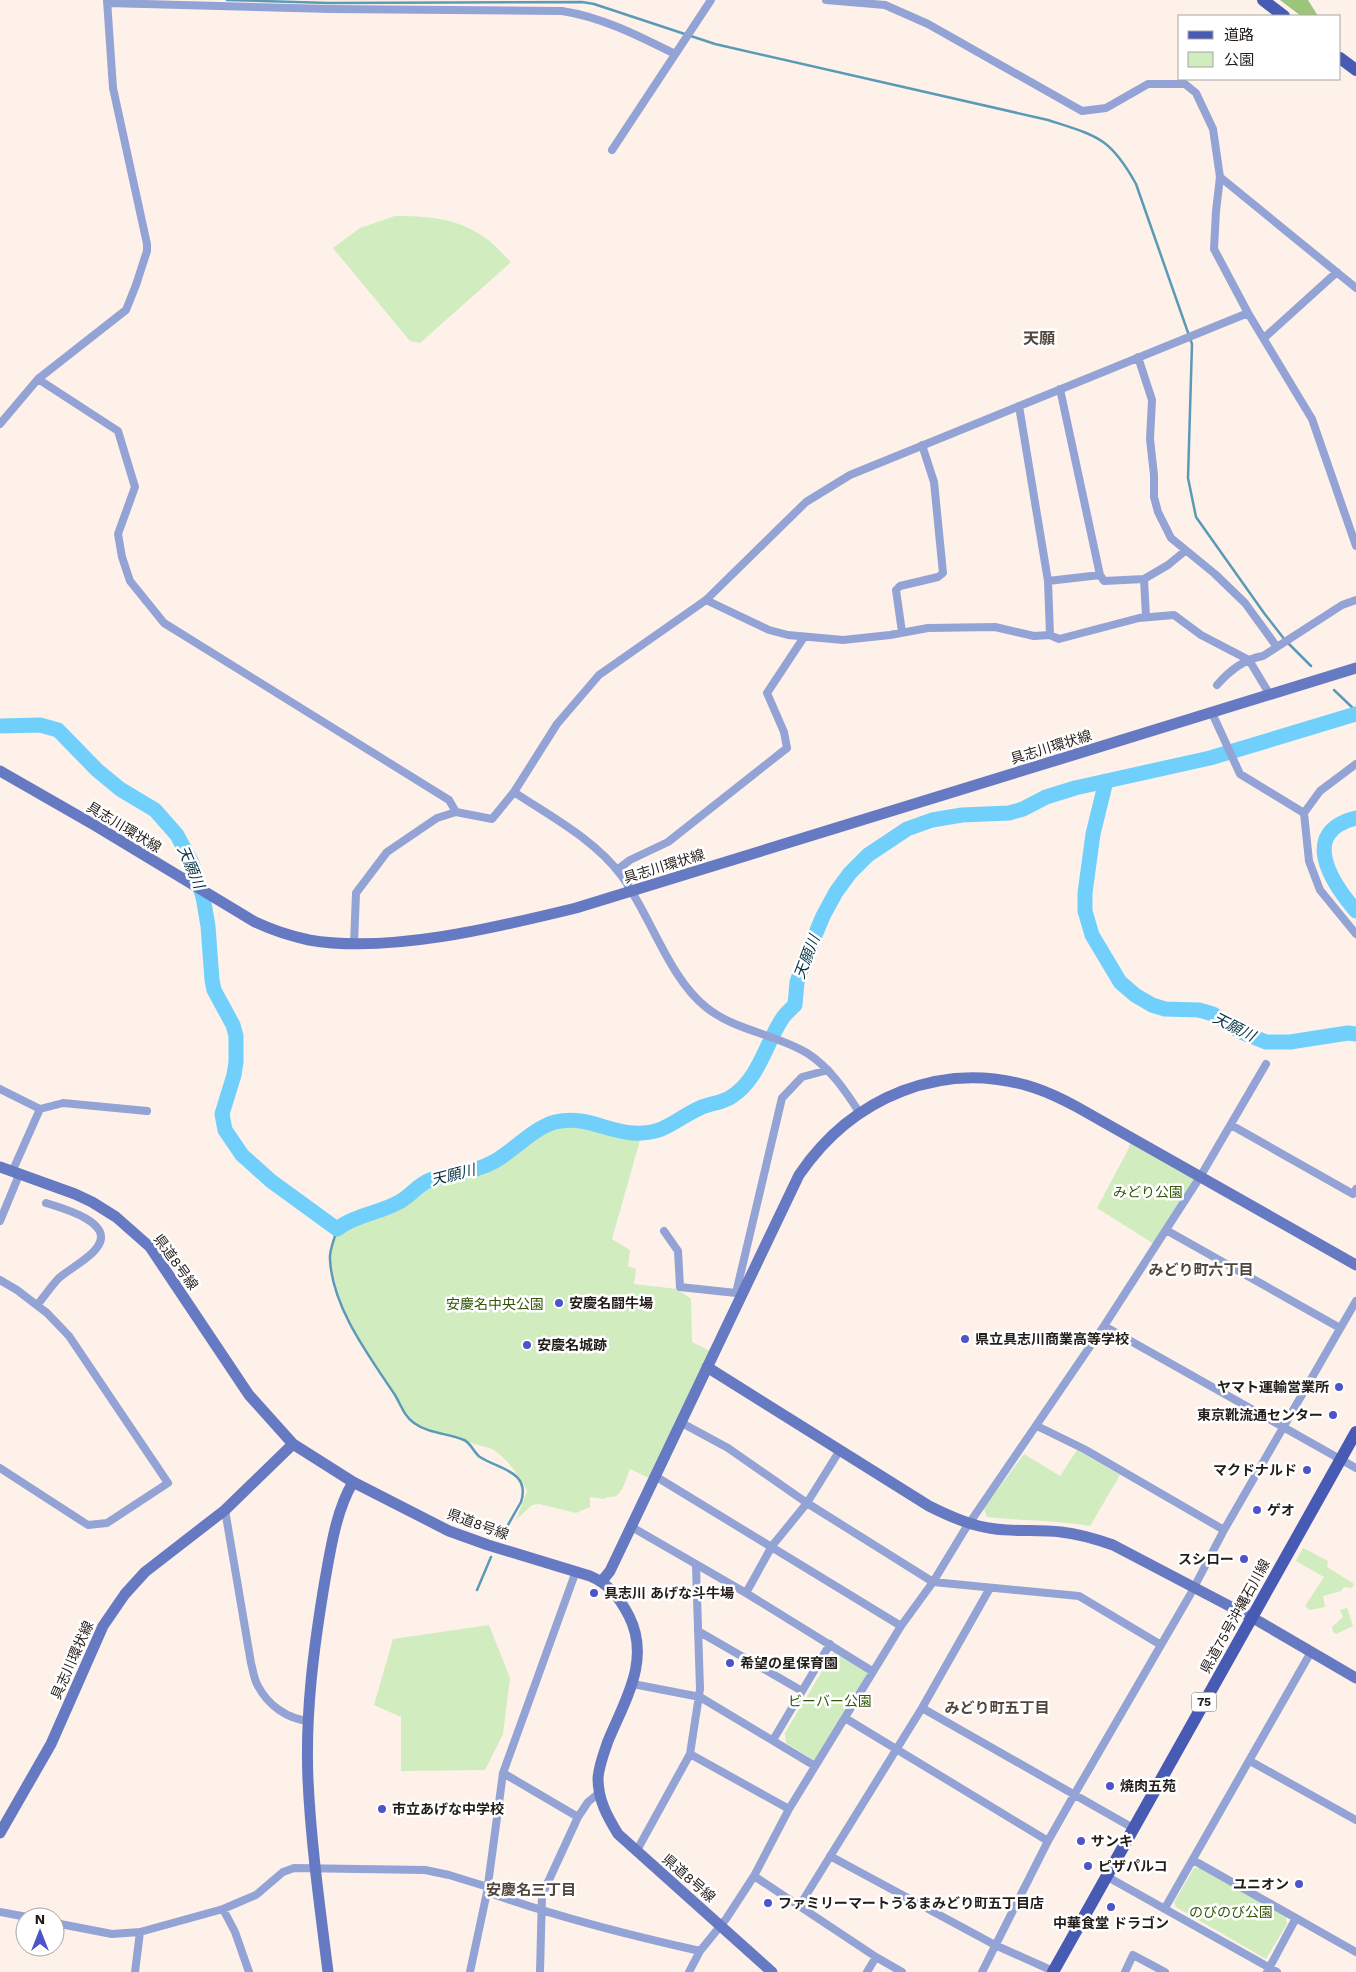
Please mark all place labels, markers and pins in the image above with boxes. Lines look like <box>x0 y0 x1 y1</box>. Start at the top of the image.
place label: 安慶名闘牛場 <box>569 1295 653 1311</box>
marker: 安慶名闘牛場 <box>553 1297 565 1309</box>
place label: 県立具志川商業高等学校 <box>975 1331 1129 1347</box>
marker: 県立具志川商業高等学校 <box>959 1333 971 1345</box>
place label: 安慶名城跡 <box>537 1337 607 1353</box>
marker: 安慶名城跡 <box>521 1339 533 1351</box>
place label: ヤマト運輸営業所 <box>1217 1379 1329 1395</box>
marker: ヤマト運輸営業所 <box>1333 1381 1345 1393</box>
place label: 東京靴流通センター <box>1197 1407 1323 1423</box>
marker: 東京靴流通センター <box>1327 1409 1339 1421</box>
place label: マクドナルド <box>1213 1462 1297 1478</box>
marker: マクドナルド <box>1301 1464 1313 1476</box>
place label: ゲオ <box>1267 1502 1295 1518</box>
marker: ゲオ <box>1251 1504 1263 1516</box>
place label: スシロー <box>1178 1551 1234 1567</box>
marker: スシロー <box>1238 1553 1250 1565</box>
place label: 具志川 あげな斗牛場 <box>604 1585 734 1601</box>
marker: 具志川 あげな斗牛場 <box>588 1587 600 1599</box>
place label: 希望の星保育園 <box>740 1655 838 1671</box>
marker: 希望の星保育園 <box>724 1657 736 1669</box>
place label: 焼肉五苑 <box>1120 1778 1176 1794</box>
marker: 焼肉五苑 <box>1104 1780 1116 1792</box>
place label: 市立あげな中学校 <box>392 1801 504 1817</box>
marker: 市立あげな中学校 <box>376 1803 388 1815</box>
place label: サンキ <box>1091 1833 1133 1849</box>
marker: サンキ <box>1075 1835 1087 1847</box>
place label: ピザパルコ <box>1098 1858 1168 1874</box>
marker: ピザパルコ <box>1082 1860 1094 1872</box>
place label: ユニオン <box>1233 1876 1289 1892</box>
marker: ユニオン <box>1293 1878 1305 1890</box>
place label: ファミリーマートうるまみどり町五丁目店 <box>778 1895 1044 1911</box>
marker: ファミリーマートうるまみどり町五丁目店 <box>762 1897 774 1909</box>
marker: 中華食堂 ドラゴン <box>1105 1901 1117 1913</box>
place label: 中華食堂 ドラゴン <box>1053 1915 1169 1931</box>

